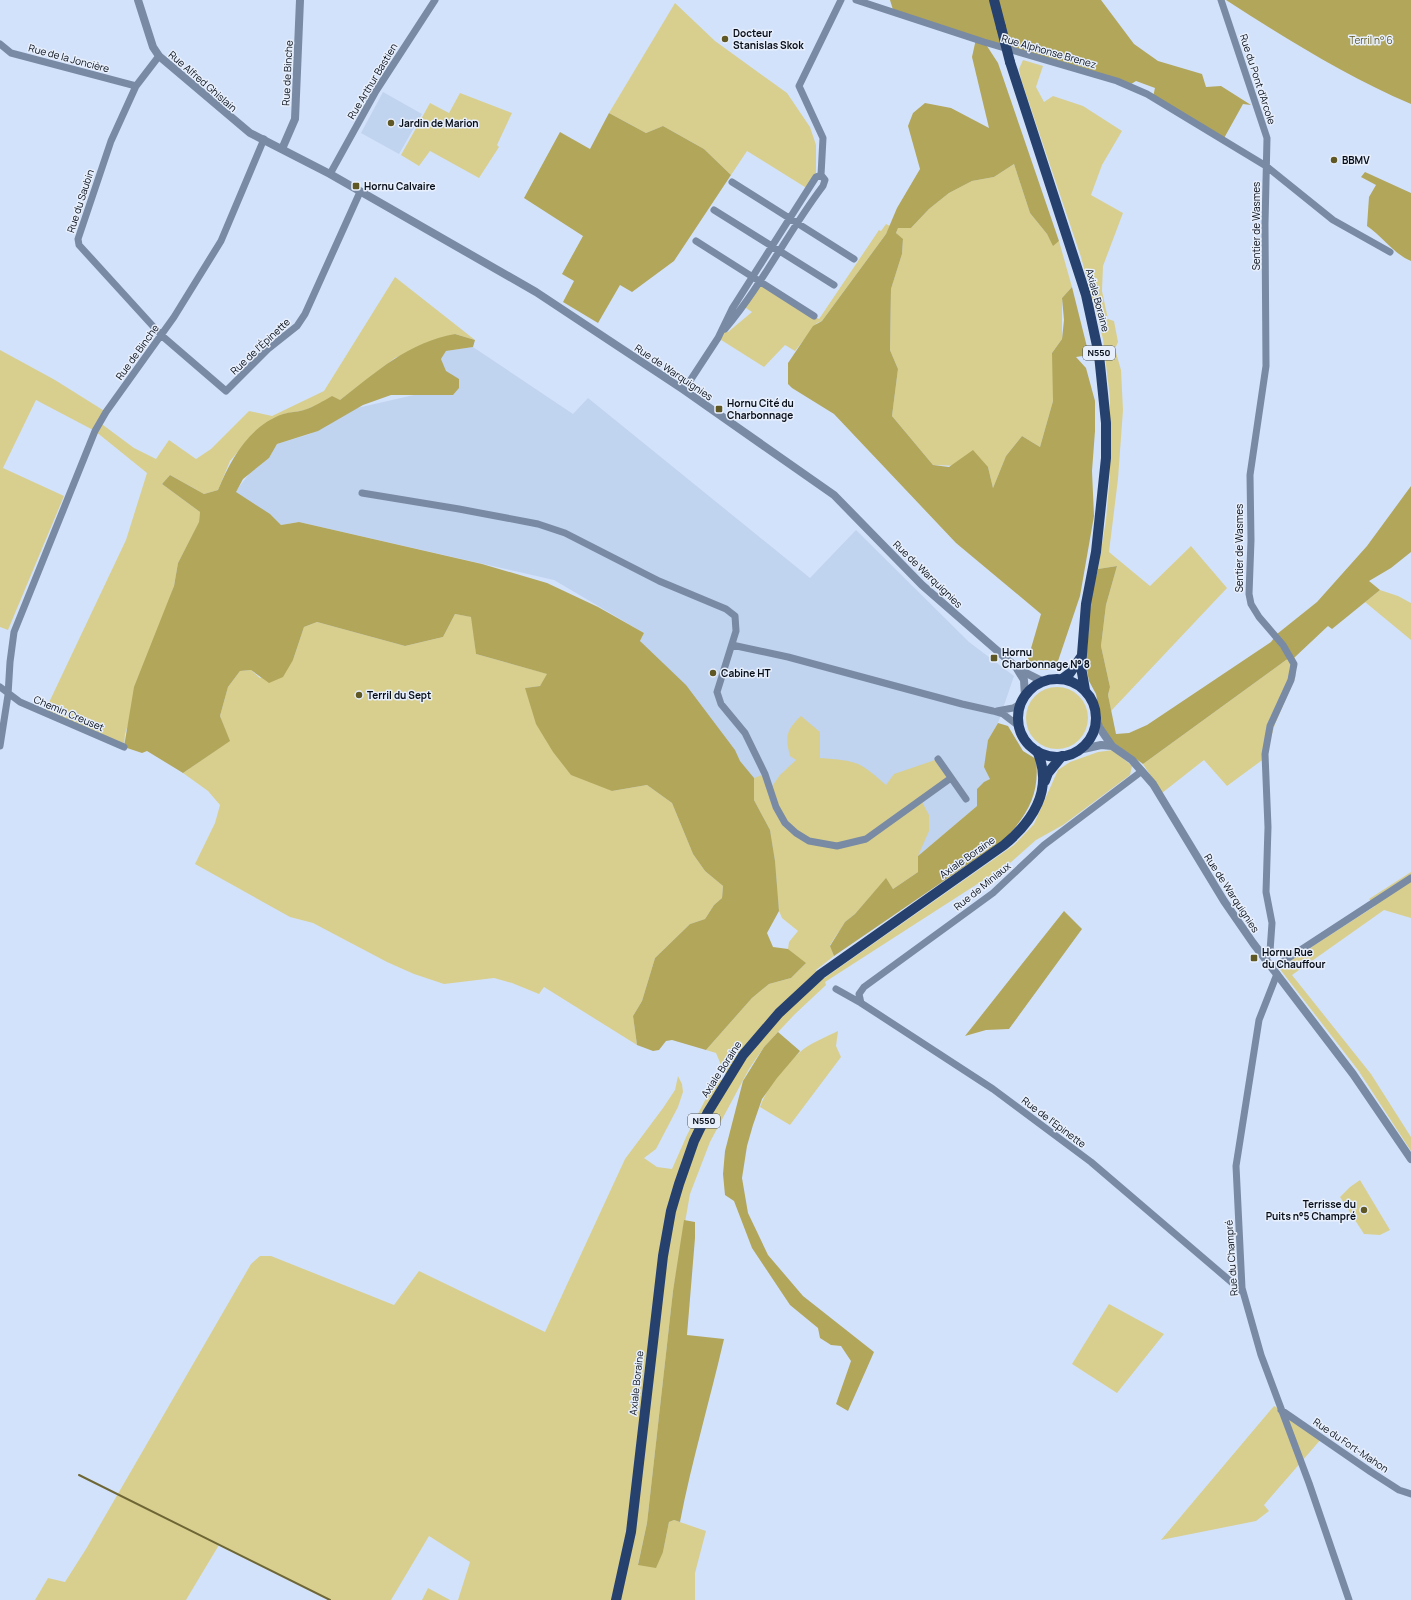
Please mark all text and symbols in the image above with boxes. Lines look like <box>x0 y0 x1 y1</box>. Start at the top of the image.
place label: Docteur Stanislas Skok <box>733 26 804 52</box>
street label: Rue Alphonse Brenez <box>1000 31 1098 71</box>
street label: Rue du Pont d'Arcole <box>1237 32 1279 126</box>
park label: Terril n° 6 <box>1349 33 1393 47</box>
marker: Docteur Stanislas Skok <box>720 34 730 44</box>
street label: Rue de la Joncière <box>27 40 111 76</box>
street label: Rue de Binche <box>278 40 296 106</box>
street label: Rue Arthur Bastien <box>344 40 400 122</box>
street label: Rue Alfred Ghislain <box>166 47 240 115</box>
place label: Jardin de Marion <box>399 116 479 130</box>
marker: Jardin de Marion <box>386 118 396 128</box>
place label: BBMV <box>1342 153 1370 167</box>
marker: BBMV <box>1329 155 1339 165</box>
street label: Rue du Saubin <box>63 167 97 234</box>
place label: Hornu Calvaire <box>364 179 436 193</box>
marker: Hornu Calvaire <box>351 181 361 191</box>
street label: Sentier de Wasmes <box>1249 182 1263 270</box>
street label: Axiale Boraine <box>1083 267 1113 333</box>
street label: Rue de l'Épinette <box>227 315 293 377</box>
street label: Rue de Binche <box>112 321 162 383</box>
street label: Rue de Warquignies <box>632 341 716 403</box>
road number: N550 <box>1083 346 1115 360</box>
place label: Hornu Cité du Charbonnage <box>727 396 794 422</box>
marker: Hornu Cité du Charbonnage <box>714 404 724 414</box>
street label: Sentier de Wasmes <box>1232 504 1246 592</box>
street label: Rue de Warquignies <box>890 537 966 611</box>
place label: Hornu Charbonnage N° 8 <box>1002 645 1090 671</box>
marker: Hornu Charbonnage N° 8 <box>989 653 999 663</box>
place label: Cabine HT <box>721 666 771 680</box>
marker: Cabine HT <box>708 668 718 678</box>
place label: Terril du Sept <box>367 688 431 702</box>
marker: Terril du Sept <box>354 690 364 700</box>
street label: Chemin Creuset <box>32 692 106 734</box>
street label: Axiale Boraine <box>936 833 998 881</box>
street label: Rue de Warquignies <box>1201 851 1263 935</box>
street label: Rue de Miniaux <box>951 858 1014 913</box>
place label: Hornu Rue du Chauffour <box>1262 945 1325 971</box>
marker: Hornu Rue du Chauffour <box>1249 953 1259 963</box>
street label: Axiale Boraine <box>697 1038 745 1100</box>
street label: Rue de l'Epinette <box>1019 1093 1089 1151</box>
road number: N550 <box>688 1114 720 1128</box>
place label: Terrisse du Puits n°5 Champré <box>1266 1197 1356 1223</box>
marker: Terrisse du Puits n°5 Champré <box>1359 1205 1369 1215</box>
street label: Rue du Champré <box>1221 1219 1241 1297</box>
street label: Axiale Boraine <box>626 1350 646 1416</box>
street label: Rue du Fort-Mahon <box>1310 1415 1392 1476</box>

